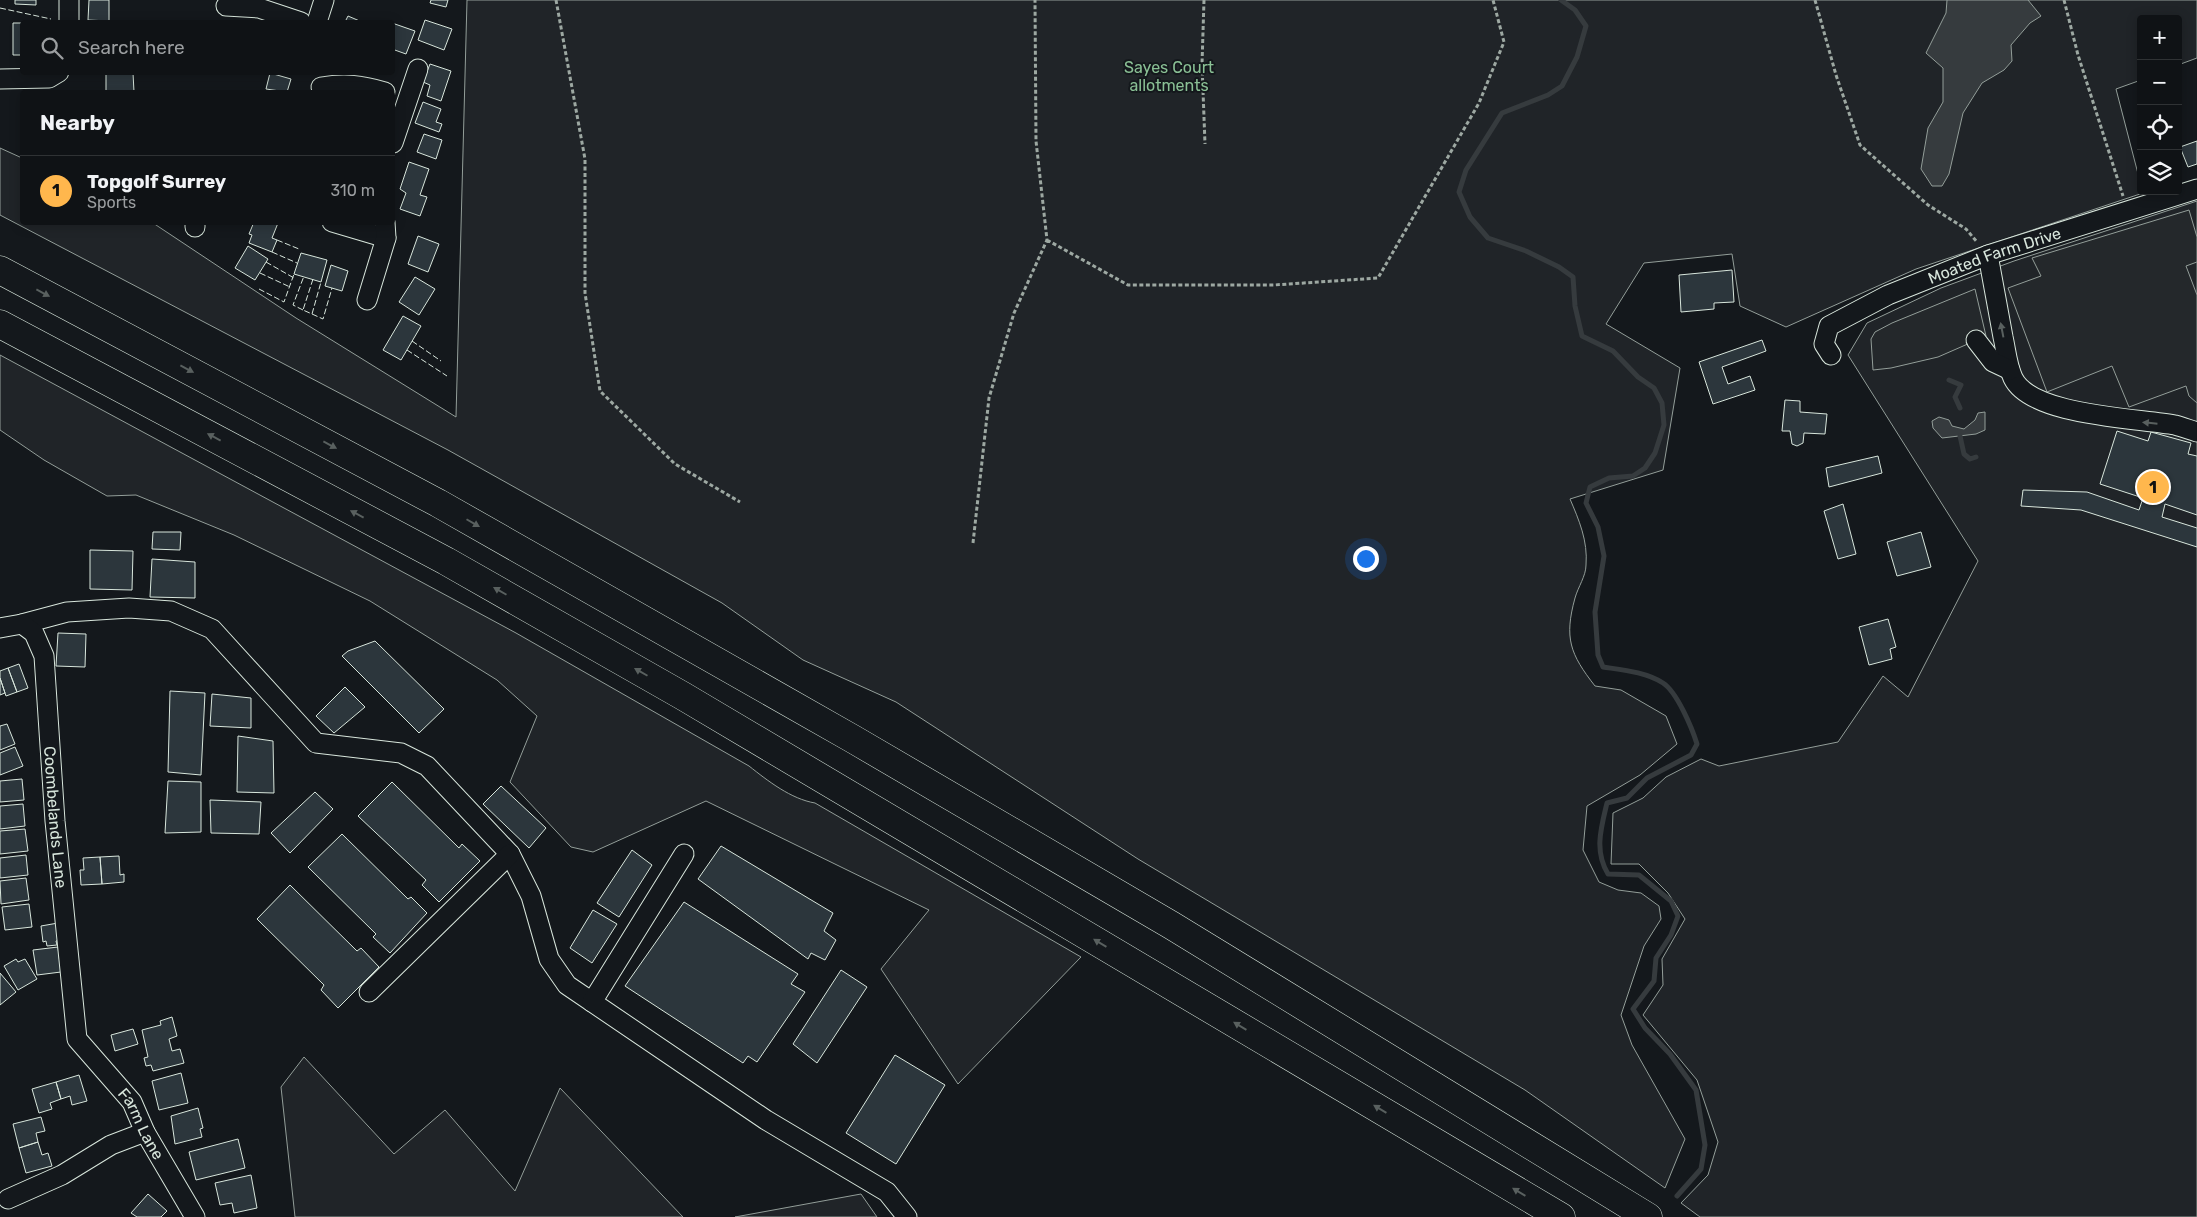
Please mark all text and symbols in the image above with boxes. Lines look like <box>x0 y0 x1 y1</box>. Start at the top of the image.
map controls <box>2137 15 2182 195</box>
button: + <box>2137 15 2182 60</box>
search box <box>20 20 395 75</box>
icon: search <box>38 34 66 62</box>
text: Search here <box>78 36 185 59</box>
park label: Sayes Court allotments <box>1124 58 1214 95</box>
button: − <box>2137 60 2182 105</box>
button: locate <box>2137 105 2182 150</box>
text: Nearby <box>40 110 115 135</box>
button: layers <box>2137 150 2182 195</box>
text: Topgolf Surrey <box>87 170 226 193</box>
text: 1 <box>52 181 60 200</box>
text: 310 m <box>331 181 375 200</box>
text: Sports <box>87 193 136 212</box>
street label: Moated Farm Drive <box>1925 224 2063 288</box>
one-way arrow <box>36 289 50 297</box>
one-way arrow <box>1998 322 2006 338</box>
one-way arrow <box>179 365 194 373</box>
one-way arrow <box>2141 419 2157 427</box>
one-way arrow <box>206 433 221 441</box>
one-way arrow <box>323 441 337 449</box>
pin: 1 <box>2137 468 2169 506</box>
one-way arrow <box>350 509 364 518</box>
one-way arrow <box>466 518 480 527</box>
your location <box>1353 546 1379 572</box>
one-way arrow <box>493 587 506 596</box>
one-way arrow <box>634 668 648 676</box>
street label: Coombelands Lane <box>40 746 71 889</box>
one-way arrow <box>1094 939 1107 948</box>
one-way arrow <box>1233 1022 1246 1031</box>
street label: Farm Lane <box>114 1084 168 1163</box>
one-way arrow <box>1373 1105 1386 1114</box>
one-way arrow <box>1513 1188 1526 1197</box>

